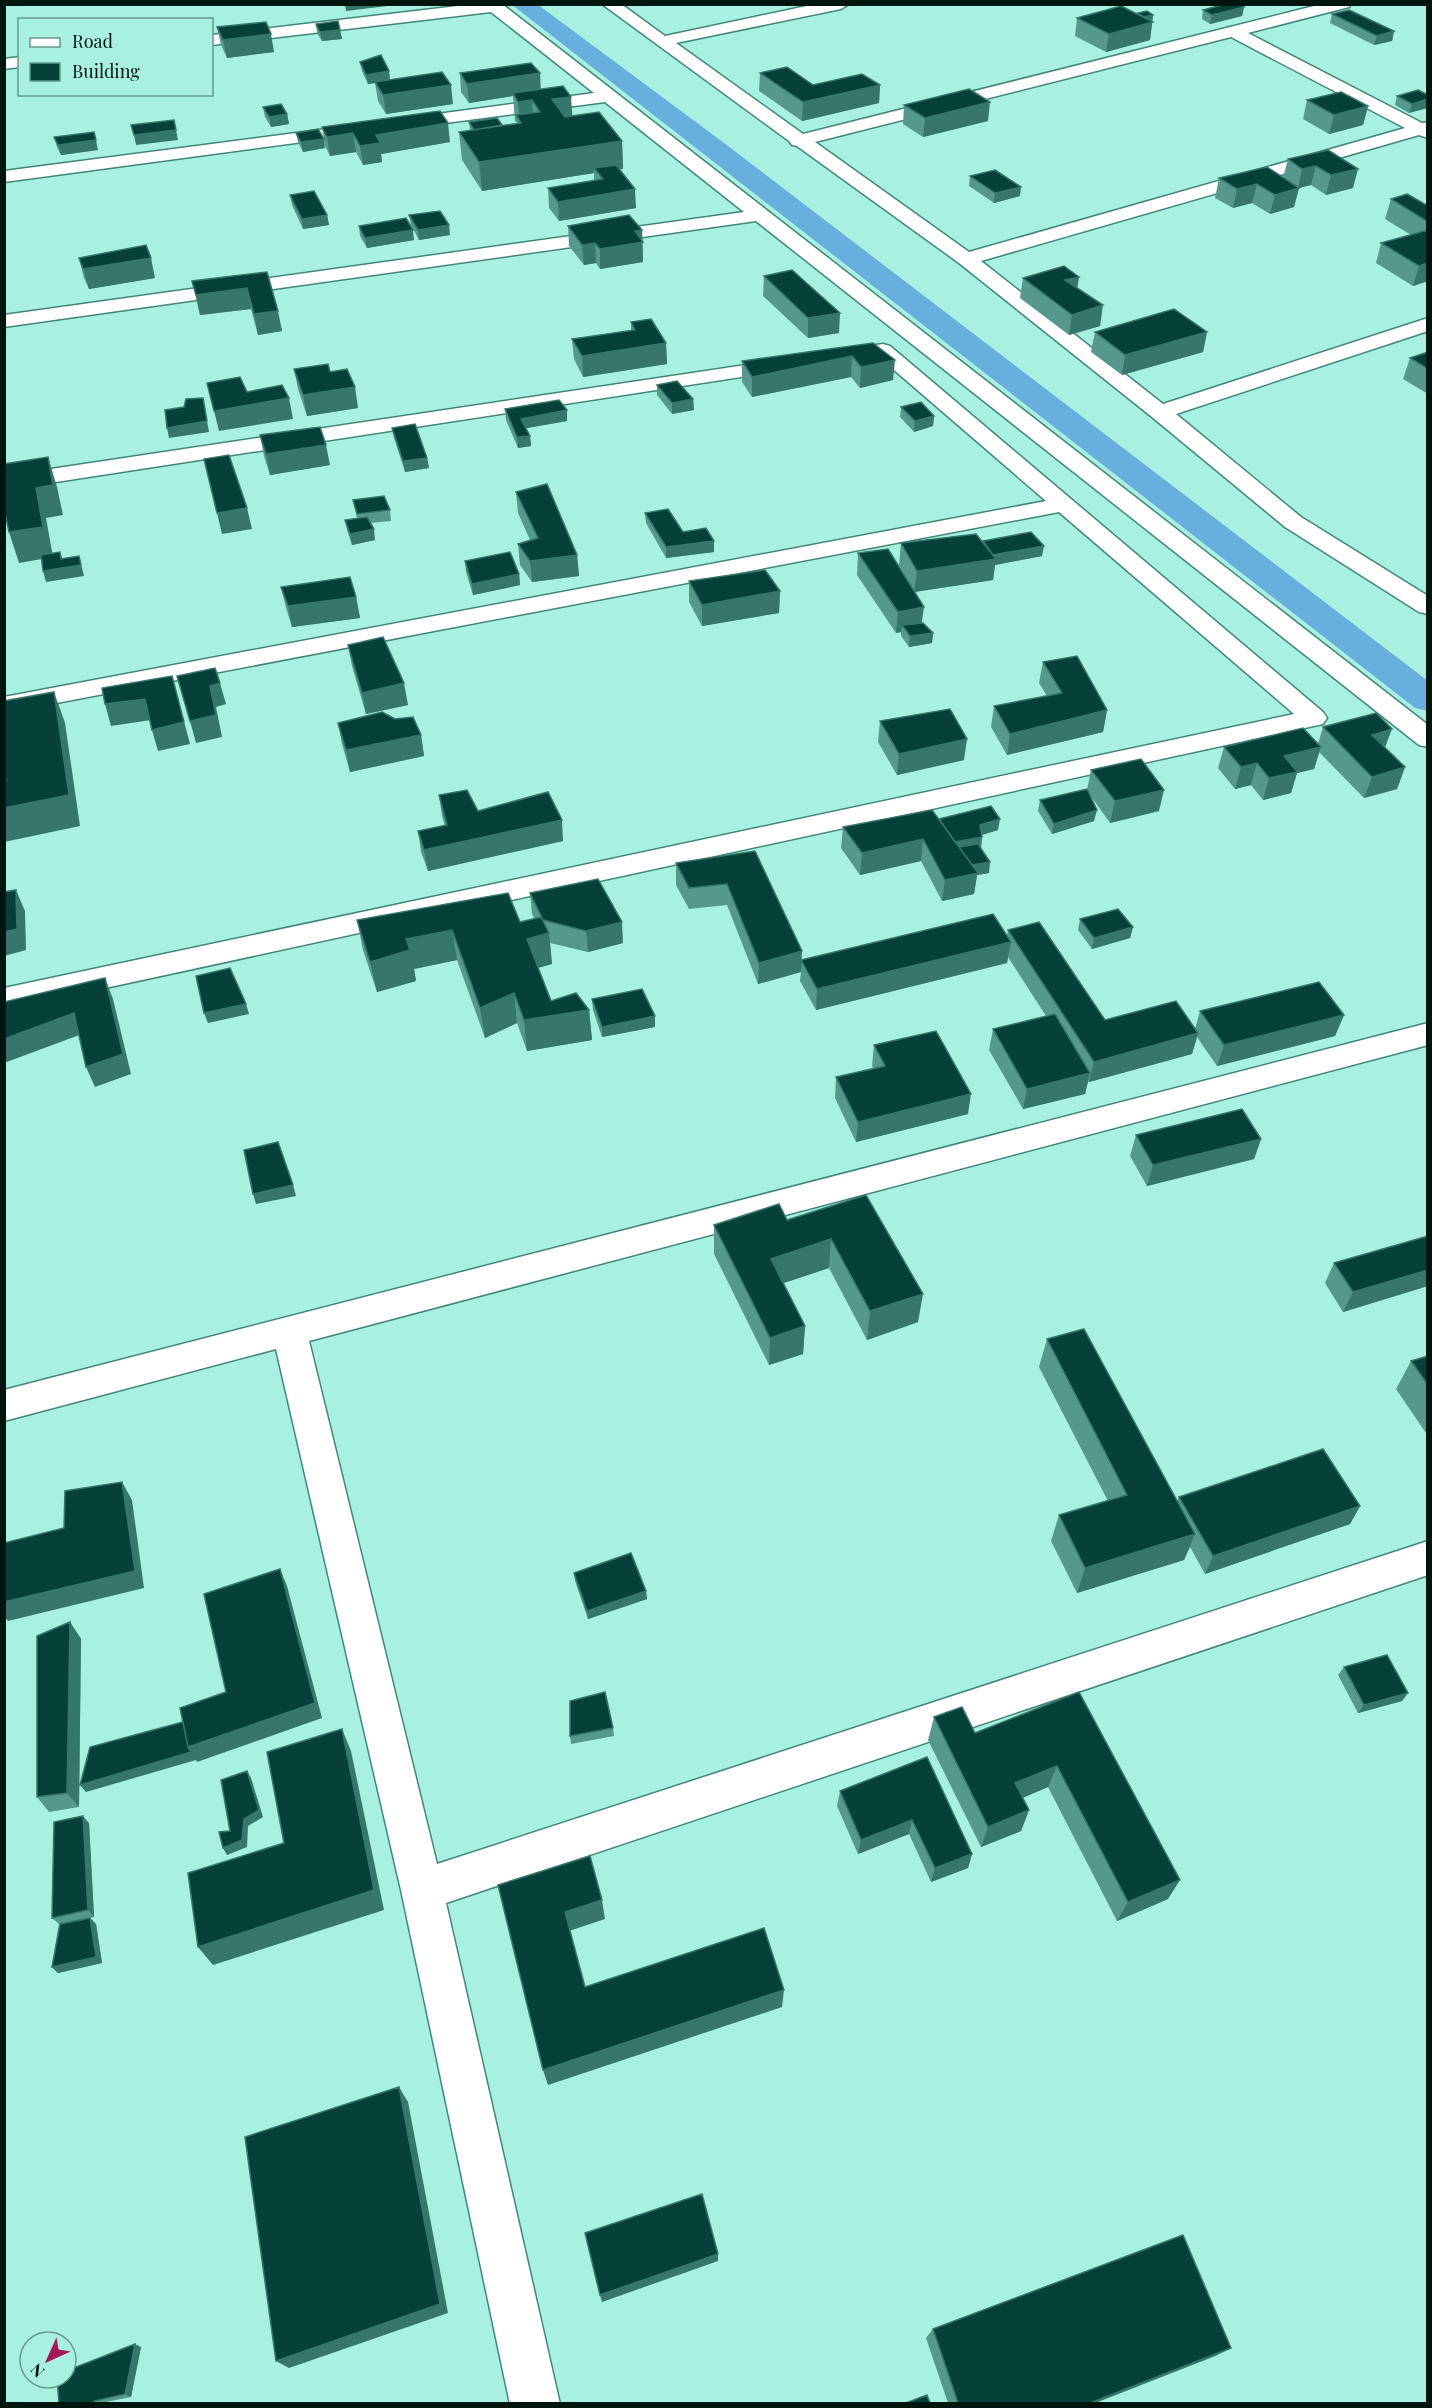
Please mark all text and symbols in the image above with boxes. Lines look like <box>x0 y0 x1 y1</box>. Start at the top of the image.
legend <box>18 18 213 96</box>
text: Road <box>72 29 113 53</box>
text: Building <box>72 59 140 83</box>
north arrow <box>18 2330 78 2390</box>
text: N <box>25 2359 49 2382</box>

